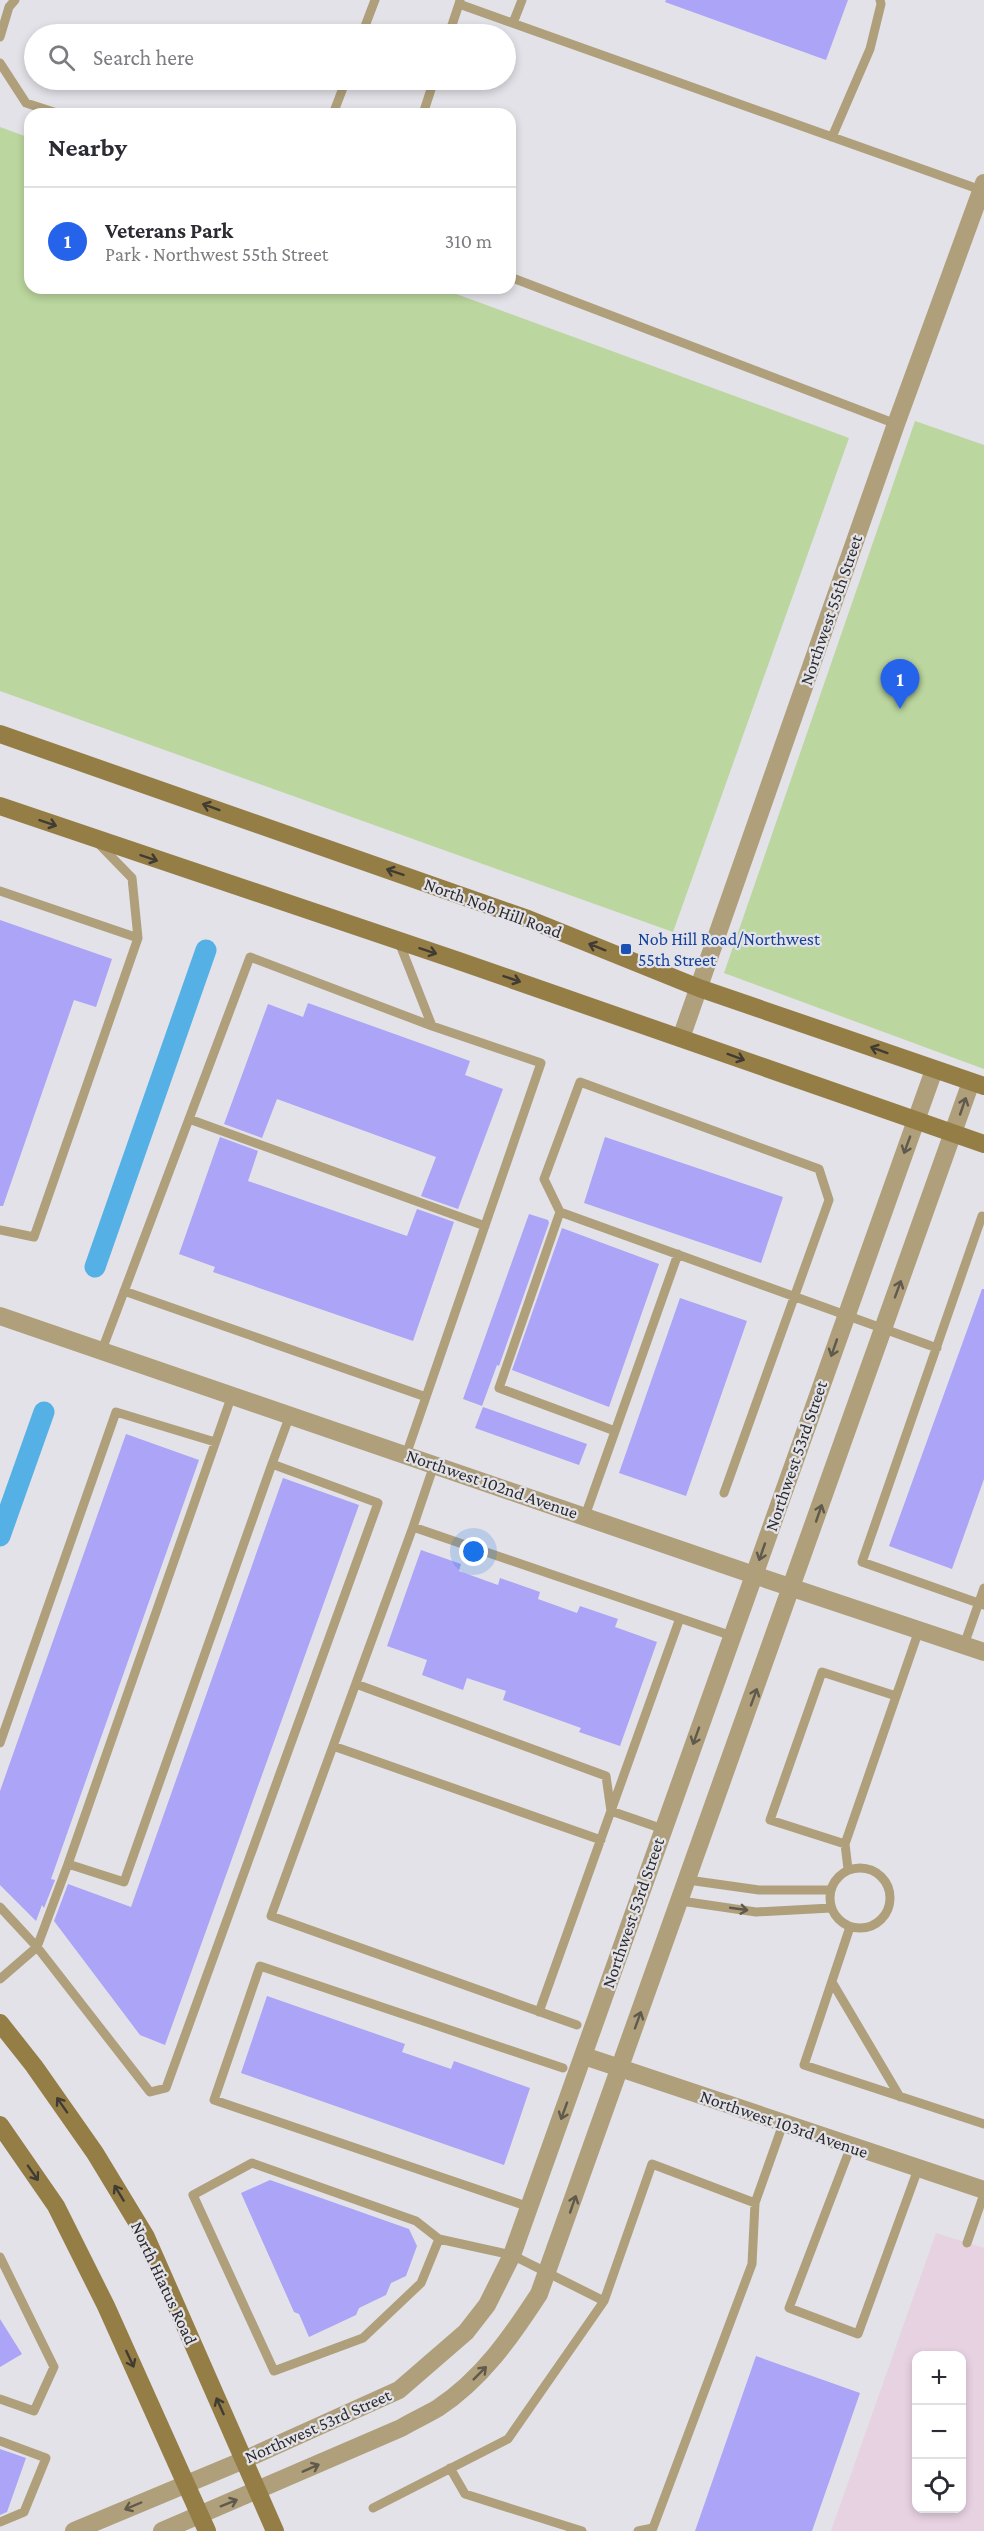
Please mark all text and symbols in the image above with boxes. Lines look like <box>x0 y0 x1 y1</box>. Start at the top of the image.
search box <box>24 24 516 90</box>
icon: search <box>45 41 78 74</box>
text: Search here <box>93 45 194 70</box>
text: Nearby <box>48 133 127 162</box>
text: Veterans Park <box>105 218 233 243</box>
text: 1 <box>64 230 71 252</box>
text: 310 m <box>445 230 492 252</box>
text: Park · Northwest 55th Street <box>105 243 328 265</box>
street label: Northwest 55th Street <box>796 531 867 688</box>
pin: 1 <box>880 660 920 709</box>
one-way arrow <box>202 801 221 812</box>
one-way arrow <box>38 819 57 830</box>
one-way arrow <box>139 853 158 864</box>
one-way arrow <box>386 866 405 877</box>
street label: North Nob Hill Road <box>421 874 565 942</box>
place label: Nob Hill Road/Northwest 55th Street <box>638 929 821 970</box>
one-way arrow <box>589 941 607 952</box>
marker: Nob Hill Road/Northwest 55th Street <box>619 942 633 956</box>
one-way arrow <box>418 946 437 957</box>
one-way arrow <box>502 975 521 986</box>
one-way arrow <box>870 1044 889 1055</box>
one-way arrow <box>726 1053 745 1064</box>
one-way arrow <box>959 1097 970 1115</box>
one-way arrow <box>901 1135 912 1154</box>
one-way arrow <box>893 1280 904 1299</box>
one-way arrow <box>828 1338 839 1357</box>
street label: Northwest 53rd Street <box>761 1377 831 1534</box>
street label: Northwest 102nd Avenue <box>404 1445 580 1523</box>
one-way arrow <box>814 1504 825 1523</box>
your location <box>459 1537 488 1566</box>
one-way arrow <box>756 1542 767 1561</box>
one-way arrow <box>749 1688 760 1707</box>
one-way arrow <box>690 1726 701 1744</box>
street label: Northwest 53rd Street <box>598 1834 668 1991</box>
one-way arrow <box>728 1904 748 1915</box>
one-way arrow <box>634 2011 645 2030</box>
street label: Northwest 103rd Avenue <box>697 2086 871 2162</box>
one-way arrow <box>56 2098 68 2114</box>
one-way arrow <box>557 2101 568 2120</box>
one-way arrow <box>27 2165 39 2181</box>
one-way arrow <box>112 2185 124 2202</box>
one-way arrow <box>568 2195 579 2214</box>
street label: North Hiatus Road <box>127 2218 201 2348</box>
one-way arrow <box>125 2350 136 2368</box>
map controls <box>912 2351 966 2513</box>
button: + <box>912 2351 966 2405</box>
one-way arrow <box>472 2365 487 2380</box>
street label: Northwest 53rd Street <box>242 2384 395 2467</box>
one-way arrow <box>214 2398 226 2416</box>
button: − <box>912 2405 966 2459</box>
button: locate <box>912 2459 966 2513</box>
one-way arrow <box>302 2462 320 2473</box>
one-way arrow <box>219 2497 238 2508</box>
one-way arrow <box>124 2501 143 2512</box>

